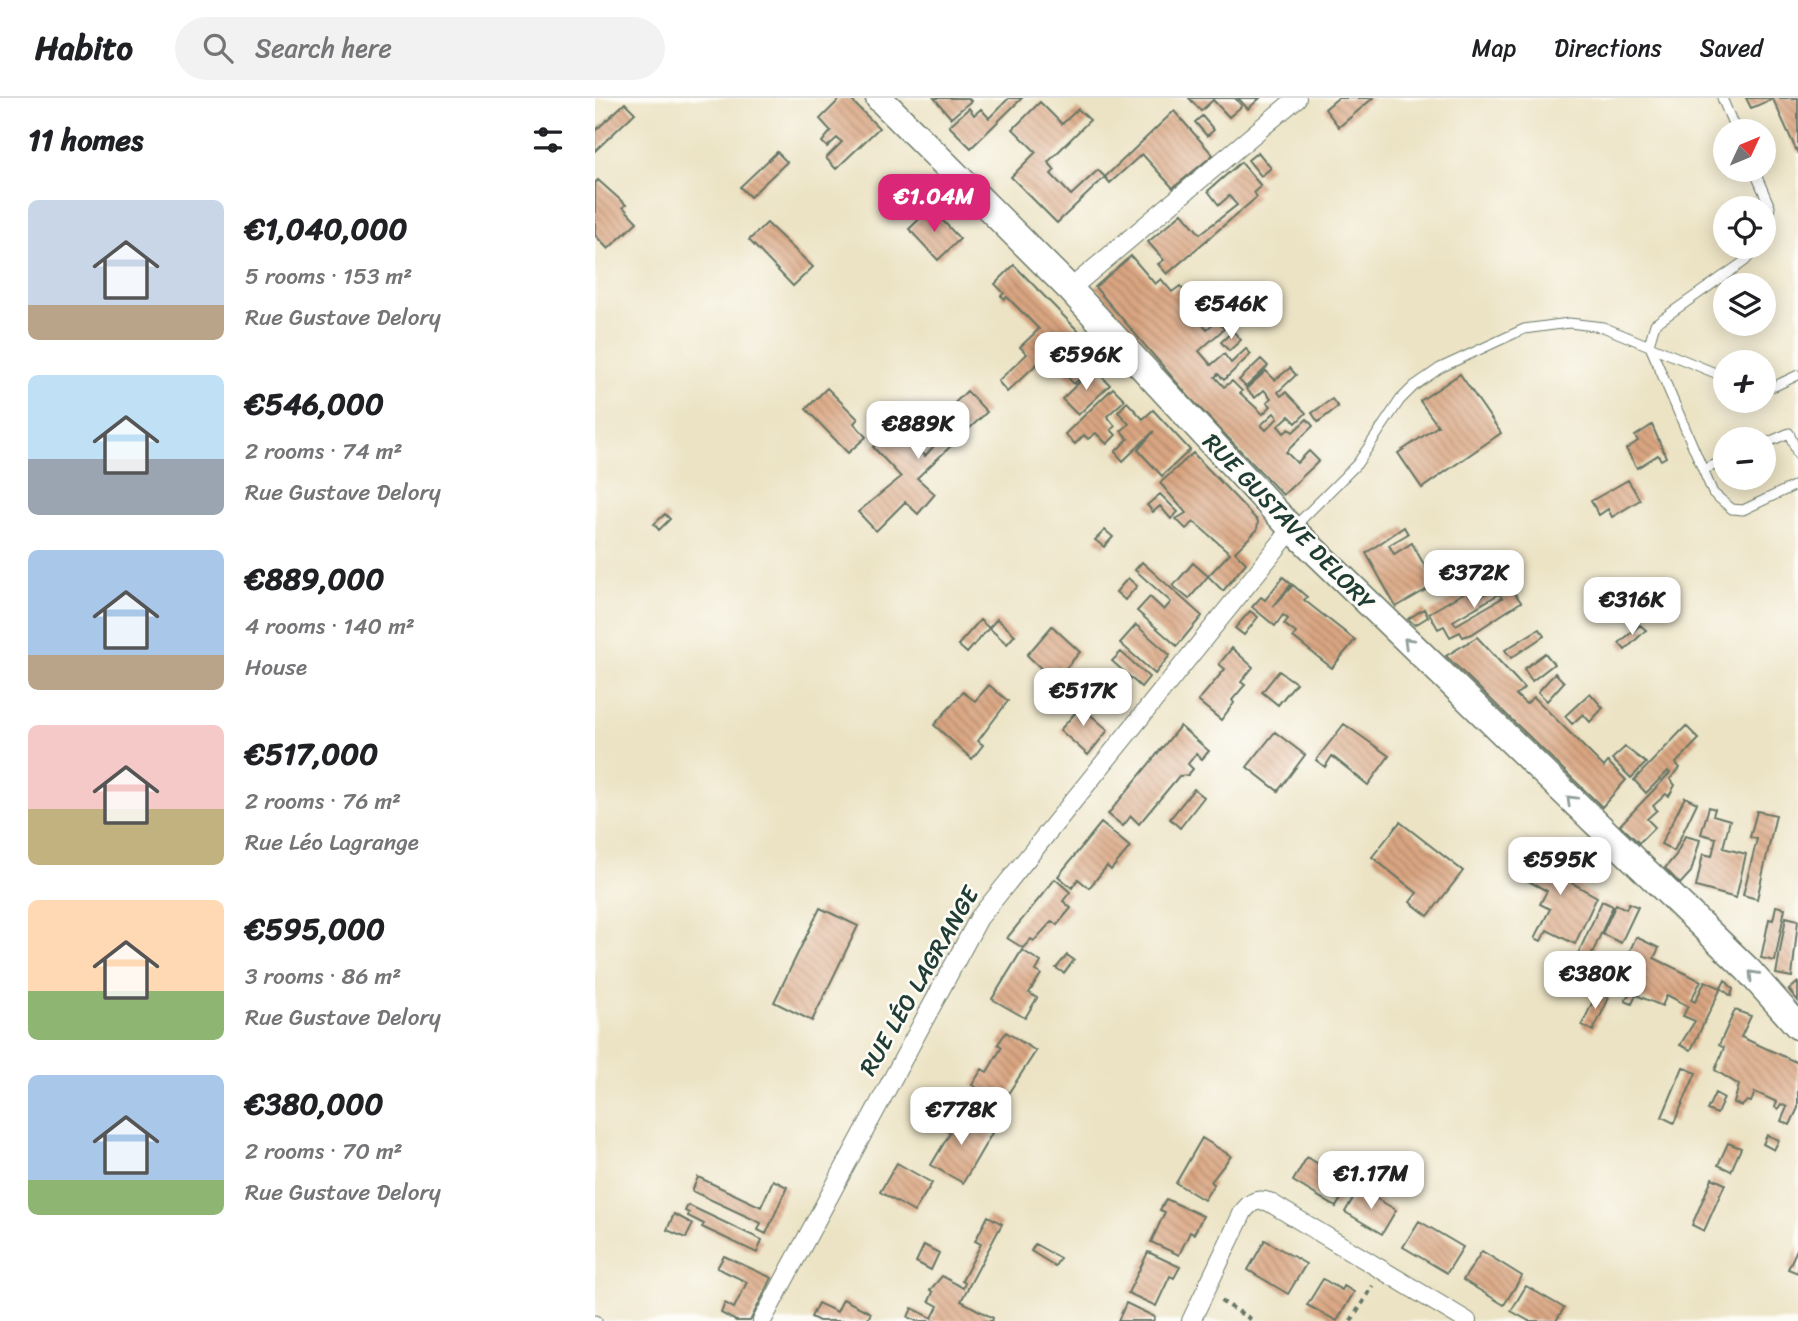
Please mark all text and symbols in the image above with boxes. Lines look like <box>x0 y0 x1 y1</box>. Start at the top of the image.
search box <box>175 17 665 80</box>
text: Habito <box>35 19 133 77</box>
text: Search here <box>255 25 392 71</box>
text: Map <box>1472 27 1516 69</box>
text: Directions <box>1554 27 1662 69</box>
text: Saved <box>1700 27 1763 69</box>
icon: search <box>199 29 237 67</box>
text: 11 homes <box>28 113 143 167</box>
north arrow <box>1713 119 1776 182</box>
map controls <box>1713 119 1776 490</box>
icon: filters <box>529 121 567 159</box>
pin: €1.04M <box>877 174 991 234</box>
text: €1.04M <box>894 176 974 217</box>
button: locate <box>1713 196 1776 259</box>
text: €1,040,000 <box>245 202 407 256</box>
icon: home <box>84 228 168 312</box>
text: 5 rooms · 153 m² <box>245 256 412 297</box>
button: layers <box>1713 273 1776 336</box>
pin: €546K <box>1182 282 1280 341</box>
text: €546K <box>1196 283 1266 324</box>
text: Rue Gustave Delory <box>245 297 441 338</box>
pin: €596K <box>1037 332 1135 392</box>
text: €596K <box>1051 334 1121 375</box>
button: + <box>1713 350 1776 413</box>
text: €546,000 <box>245 377 384 431</box>
pin: €889K <box>869 402 967 461</box>
icon: home <box>84 403 168 487</box>
text: €889K <box>882 403 954 444</box>
street label: RUE GUSTAVE DELORY <box>1192 423 1386 622</box>
button: − <box>1713 427 1776 490</box>
text: 2 rooms · 74 m² <box>245 431 402 472</box>
text: Rue Gustave Delory <box>245 472 441 513</box>
pin: €372K <box>1425 550 1523 610</box>
text: €889,000 <box>245 552 384 606</box>
text: €372K <box>1440 552 1508 593</box>
icon: home <box>84 578 168 662</box>
pin: €316K <box>1583 578 1681 637</box>
text: €316K <box>1600 579 1664 620</box>
text: 4 rooms · 140 m² <box>245 606 415 647</box>
one-way arrow <box>1403 637 1416 650</box>
text: House <box>245 647 307 688</box>
pin: €517K <box>1034 668 1132 728</box>
text: €517K <box>1050 670 1116 711</box>
text: €517,000 <box>245 727 378 781</box>
icon: home <box>84 753 168 837</box>
text: 2 rooms · 76 m² <box>245 781 401 822</box>
one-way arrow <box>1567 795 1580 808</box>
text: Rue Léo Lagrange <box>245 822 419 863</box>
pin: €595K <box>1511 838 1609 897</box>
text: €595K <box>1524 839 1596 880</box>
street label: RUE LÉO LAGRANGE <box>847 877 991 1084</box>
text: €595,000 <box>245 902 385 956</box>
icon: home <box>84 928 168 1012</box>
pin: €380K <box>1546 951 1644 1011</box>
text: €380K <box>1560 953 1630 994</box>
text: 3 rooms · 86 m² <box>245 956 401 997</box>
one-way arrow <box>1748 970 1761 983</box>
text: Rue Gustave Delory <box>245 997 441 1038</box>
text: €380,000 <box>245 1077 383 1131</box>
pin: €778K <box>912 1088 1010 1147</box>
text: €778K <box>926 1089 996 1130</box>
icon: home <box>84 1103 168 1187</box>
text: 2 rooms · 70 m² <box>245 1131 403 1172</box>
pin: €1.17M <box>1314 1152 1428 1211</box>
text: €1.17M <box>1334 1153 1408 1194</box>
text: Rue Gustave Delory <box>245 1172 441 1213</box>

